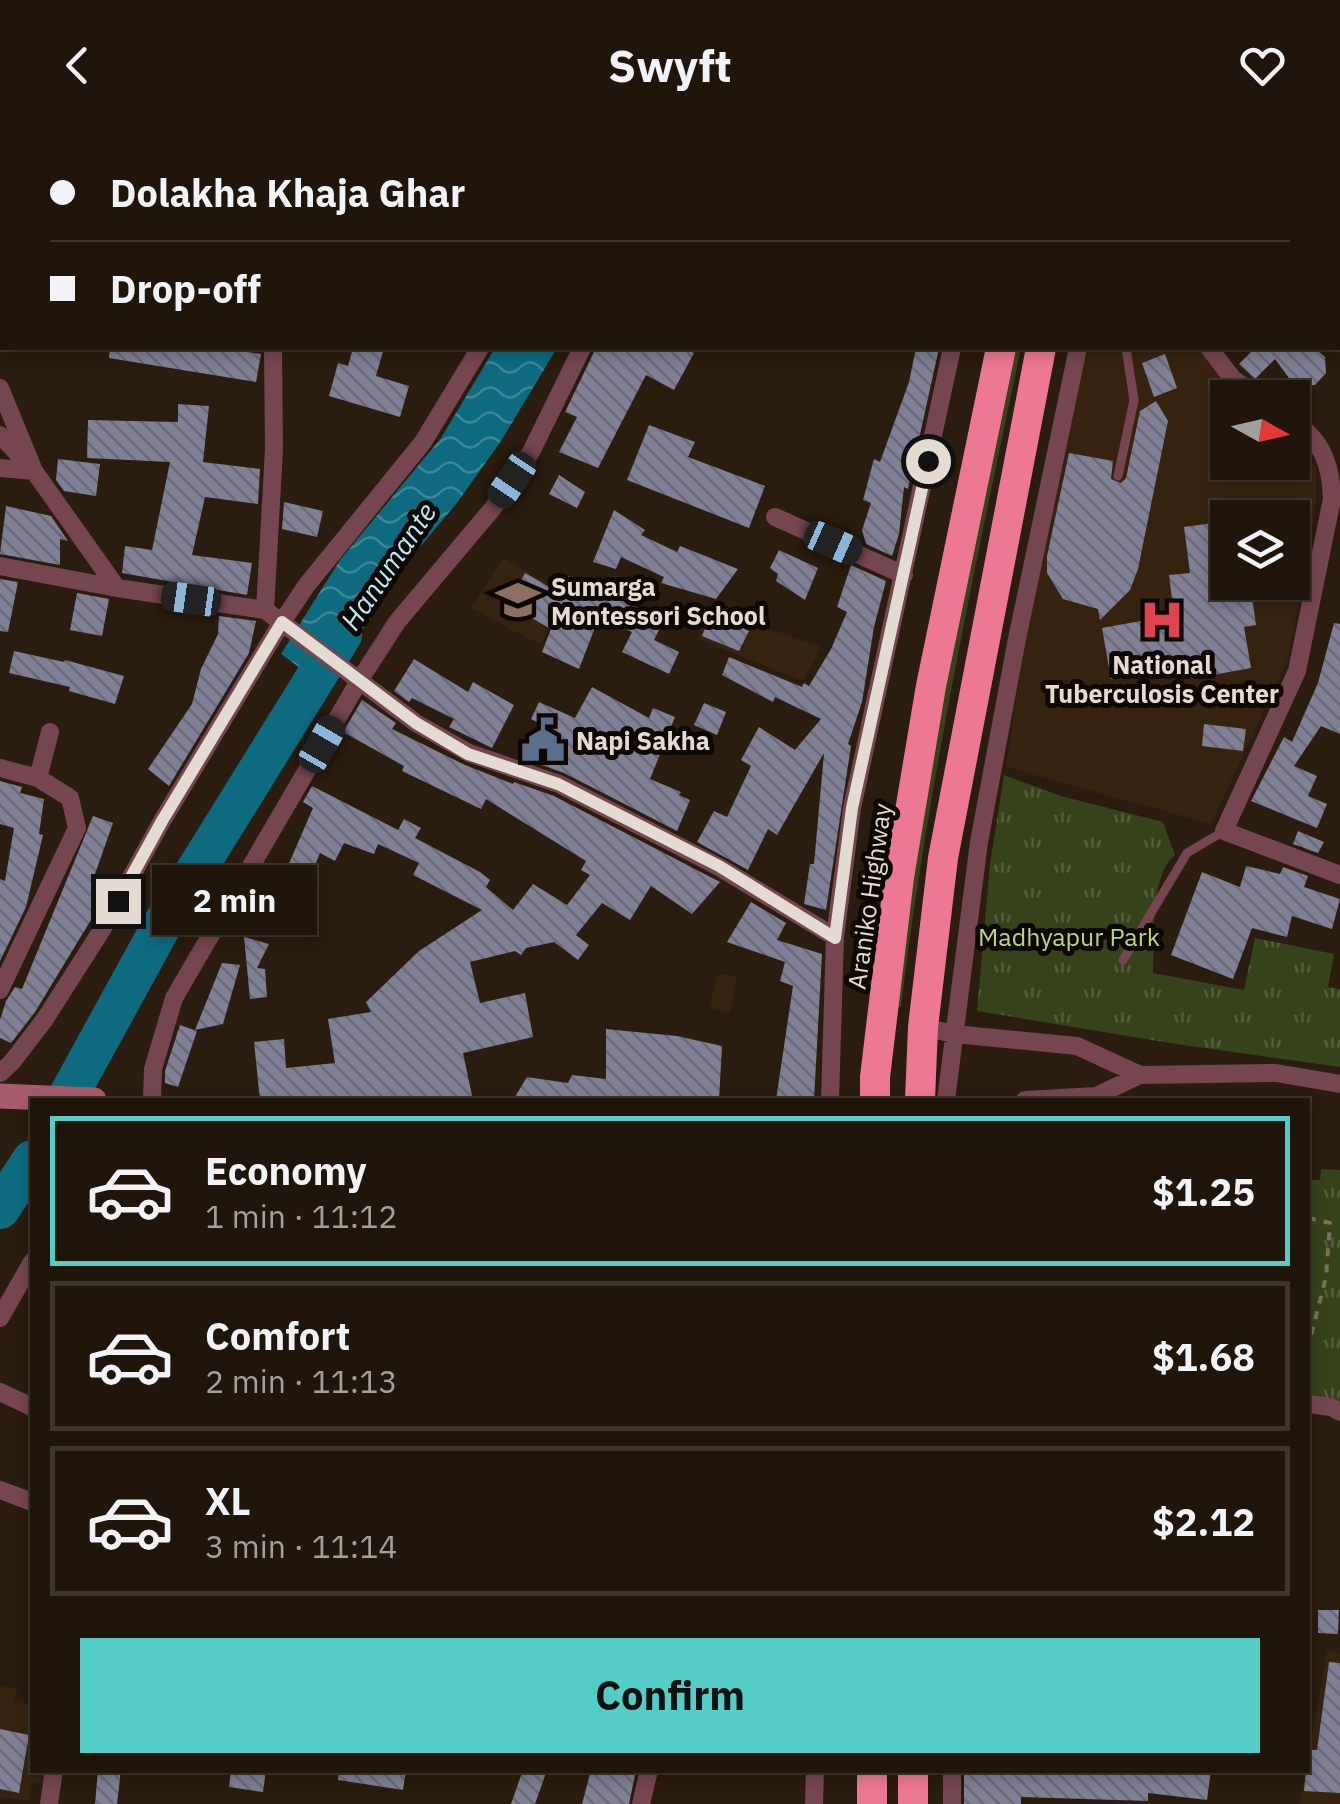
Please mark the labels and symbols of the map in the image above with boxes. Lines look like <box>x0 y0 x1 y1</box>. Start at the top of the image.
north arrow <box>1210 380 1310 480</box>
route start <box>906 439 951 484</box>
car <box>483 447 541 513</box>
water label: Hanumante <box>332 495 444 637</box>
car <box>799 517 867 569</box>
place label: Sumarga Montessori School <box>551 570 766 632</box>
school or university icon: Sumarga Montessori School <box>494 576 542 624</box>
car <box>159 580 223 618</box>
hospital icon: National Tuberculosis Center <box>1138 596 1186 644</box>
place label: National Tuberculosis Center <box>1045 648 1279 710</box>
car <box>294 711 350 777</box>
public building icon: Napi Sakha <box>519 716 567 764</box>
place label: Napi Sakha <box>576 724 710 757</box>
street label: Araniko Highway <box>840 800 898 991</box>
callout: 2 min <box>153 866 318 936</box>
route end <box>96 879 141 924</box>
park label: Madhyapur Park <box>978 920 1160 953</box>

